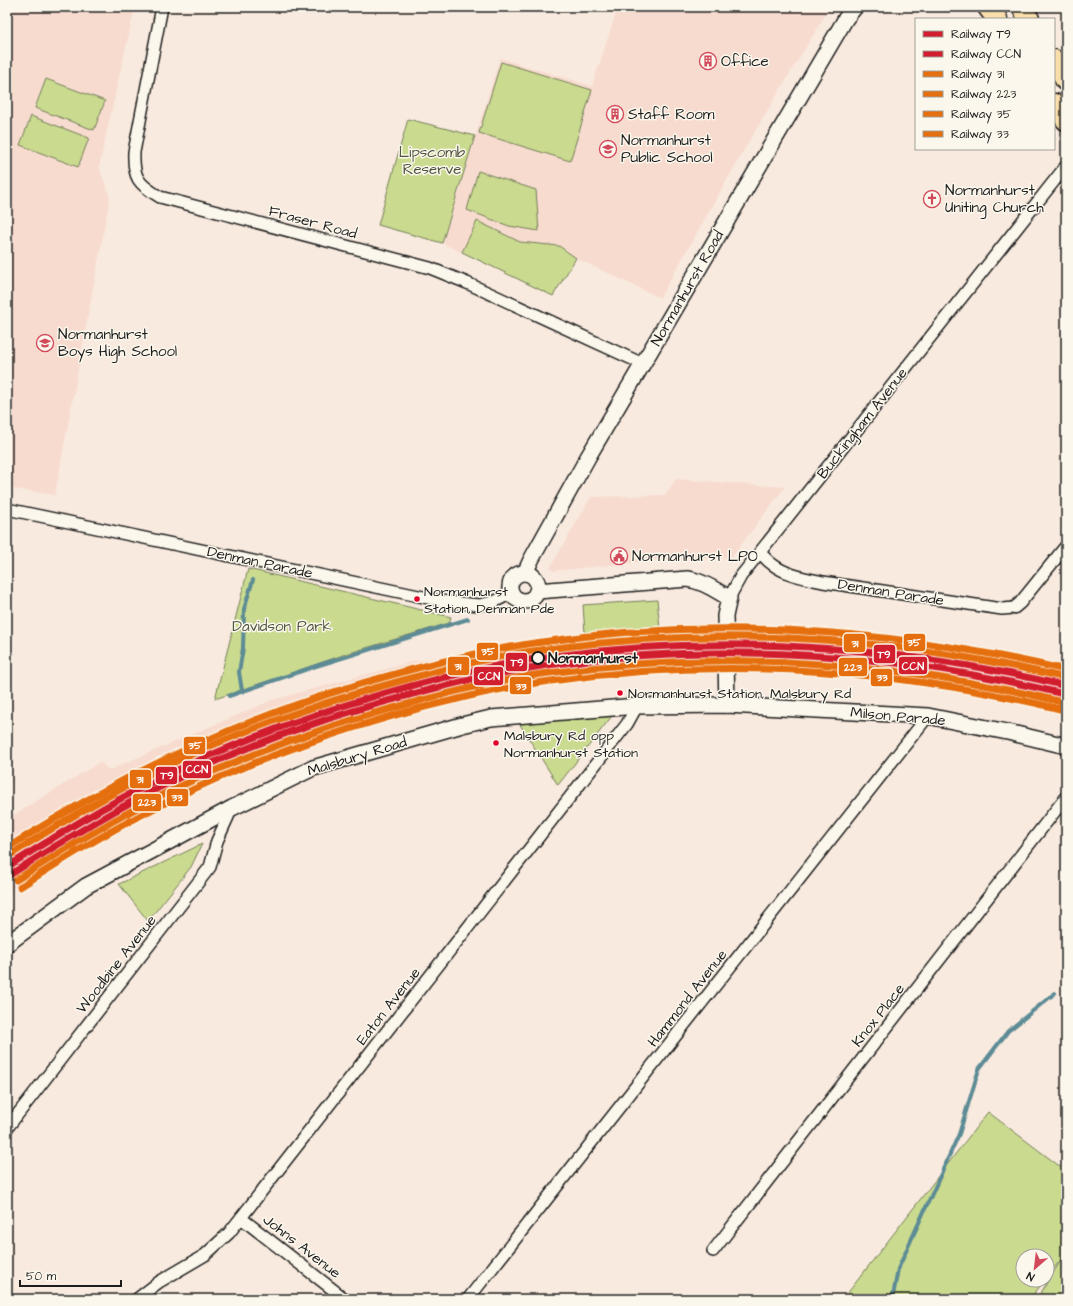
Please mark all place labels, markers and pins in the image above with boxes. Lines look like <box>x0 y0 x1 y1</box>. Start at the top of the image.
building icon: Office <box>698 51 718 71</box>
place label: Office <box>721 51 769 72</box>
building icon: Staff Room <box>605 104 625 124</box>
place label: Staff Room <box>628 104 715 125</box>
place label: Normanhurst Public School <box>621 130 713 168</box>
school or university icon: Normanhurst Public School <box>598 139 618 159</box>
place label: Normanhurst Uniting Church <box>945 180 1044 219</box>
church icon: Normanhurst Uniting Church <box>922 189 942 209</box>
place label: Normanhurst Boys High School <box>58 324 177 363</box>
school or university icon: Normanhurst Boys High School <box>35 333 55 353</box>
public building icon: Normanhurst LPO <box>609 546 629 566</box>
place label: Normanhurst LPO <box>632 546 758 567</box>
place label: Normanhurst Station, Denman Pde <box>424 582 555 619</box>
marker: Normanhurst Station, Denman Pde <box>412 594 422 604</box>
place label: Normanhurst <box>548 648 639 669</box>
marker: Normanhurst <box>531 651 545 665</box>
place label: Normanhurst Station, Malsbury Rd <box>628 684 851 704</box>
marker: Normanhurst Station, Malsbury Rd <box>615 688 625 698</box>
place label: Malsbury Rd opp Normanhurst Station <box>504 726 638 763</box>
marker: Malsbury Rd opp Normanhurst Station <box>491 738 501 748</box>

